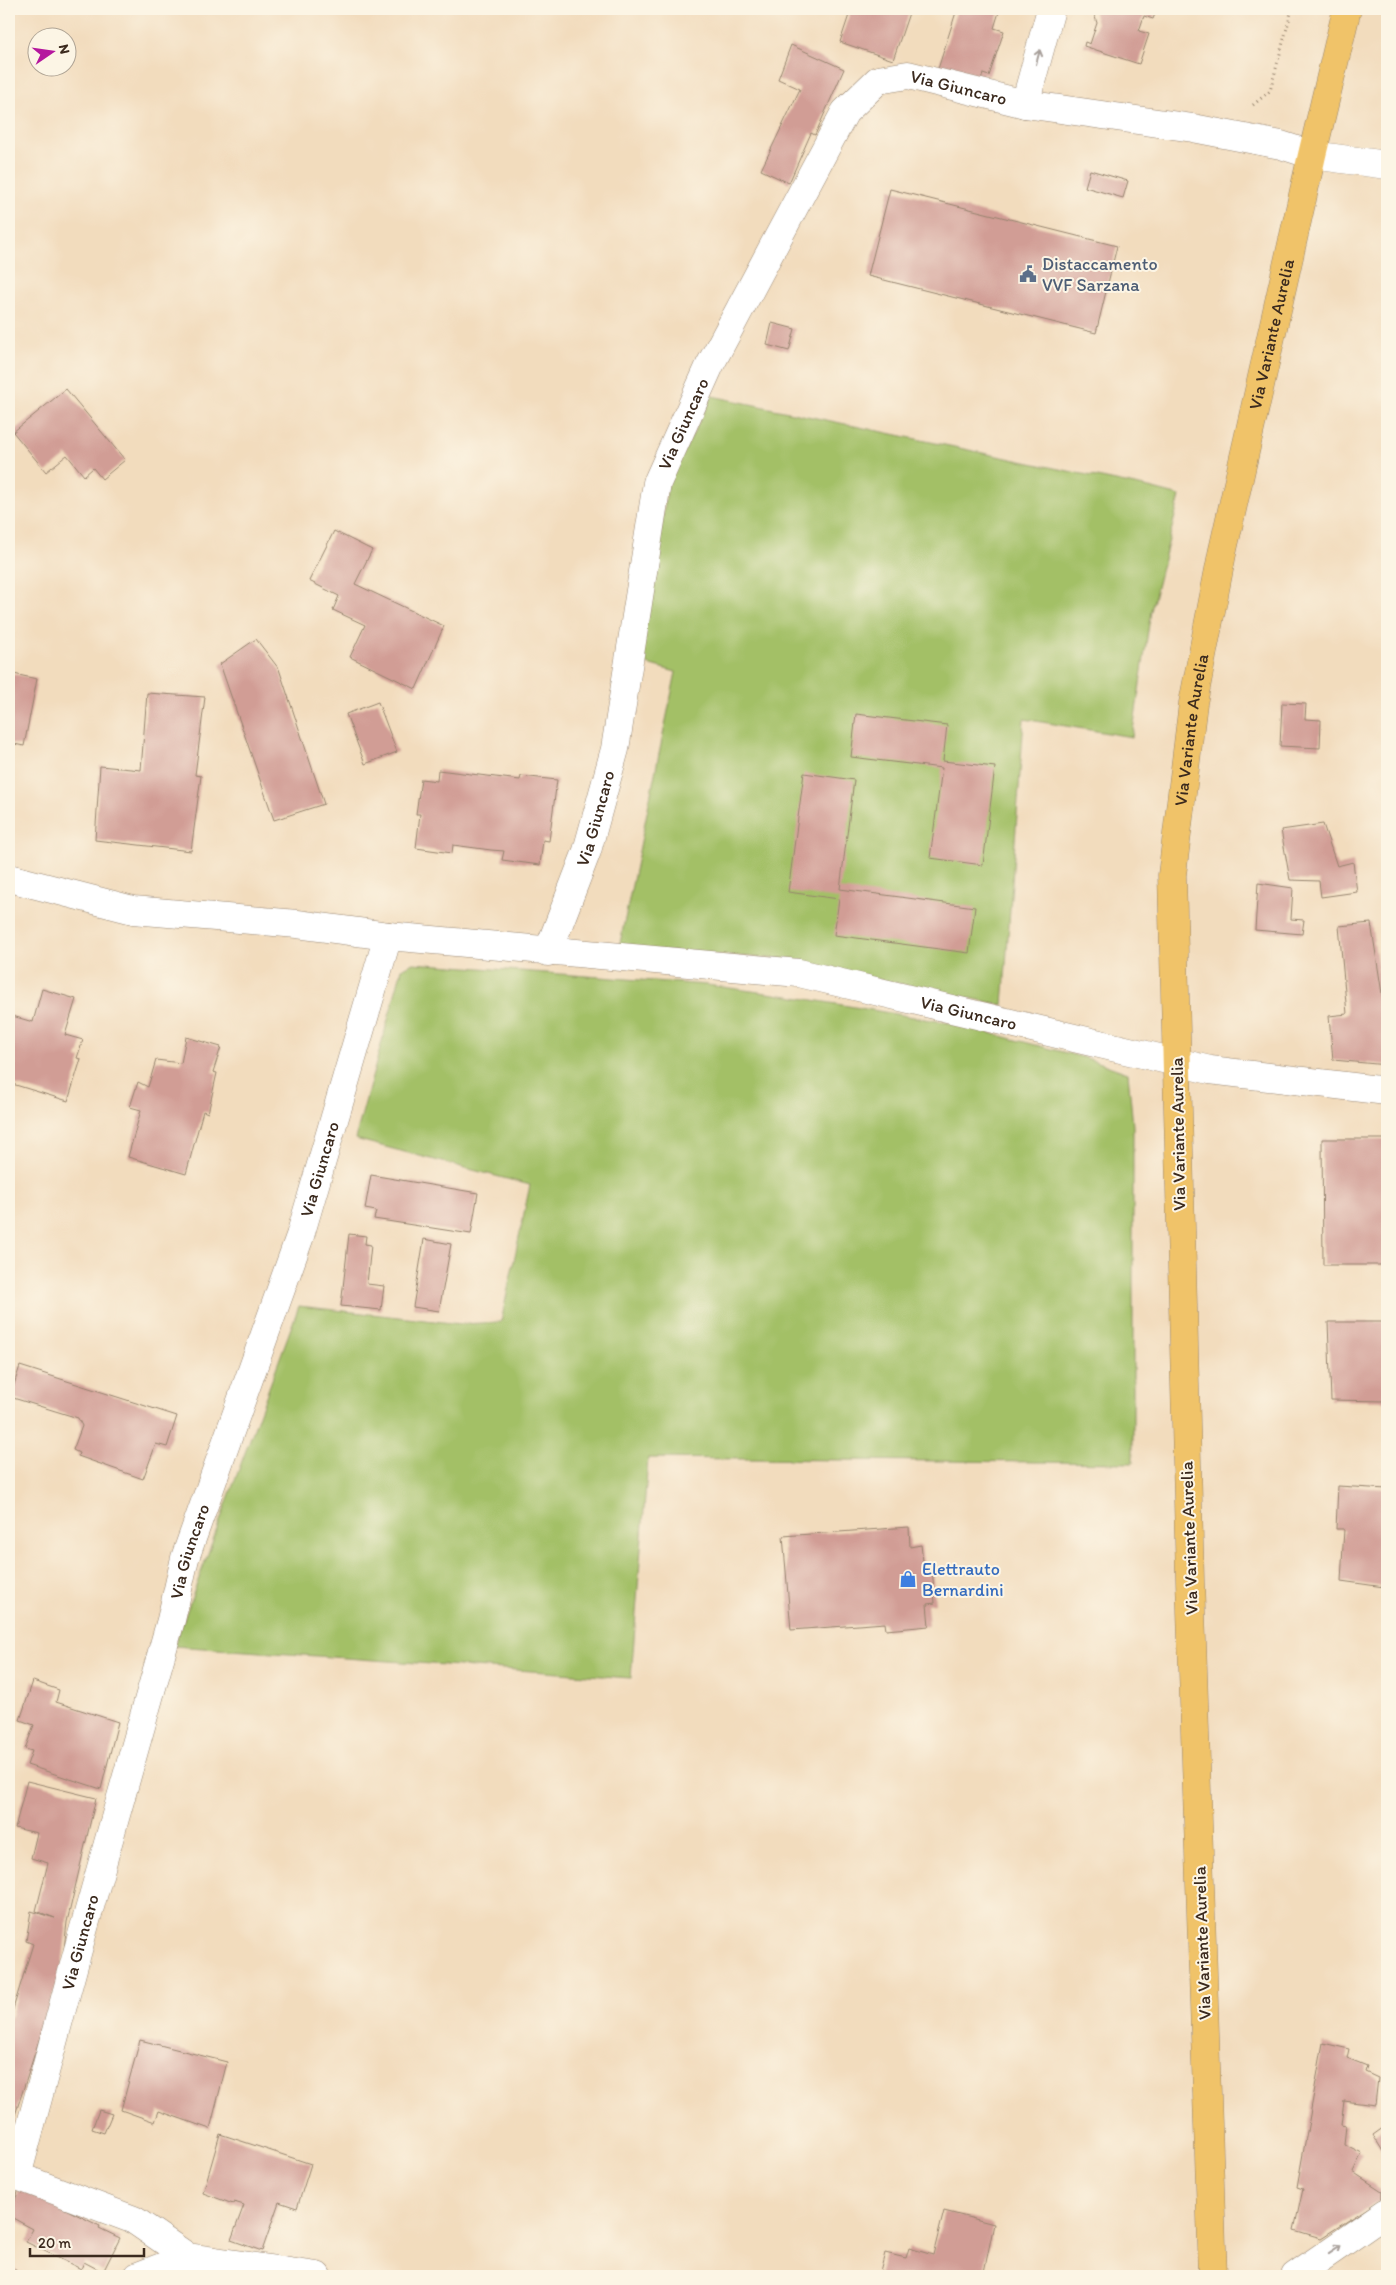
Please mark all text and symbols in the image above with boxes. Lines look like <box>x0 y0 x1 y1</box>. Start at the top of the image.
north arrow <box>28 28 78 78</box>
text: N <box>55 43 74 56</box>
one-way arrow <box>1033 49 1043 65</box>
street label: Via Giuncaro <box>908 65 1009 110</box>
place label: Distaccamento VVF Sarzana <box>1042 253 1158 296</box>
street label: Via Variante Aurelia <box>1244 256 1299 412</box>
public building icon: Distaccamento VVF Sarzana <box>1018 264 1038 284</box>
street label: Via Giuncaro <box>653 375 714 474</box>
street label: Via Variante Aurelia <box>1169 651 1213 807</box>
street label: Via Giuncaro <box>571 768 620 870</box>
street label: Via Giuncaro <box>918 991 1019 1035</box>
street label: Via Variante Aurelia <box>1166 1056 1190 1211</box>
street label: Via Giuncaro <box>295 1119 344 1220</box>
street label: Via Variante Aurelia <box>1175 1460 1203 1615</box>
street label: Via Giuncaro <box>165 1501 214 1601</box>
place label: Elettrauto Bernardini <box>922 1558 1004 1601</box>
shop icon: Elettrauto Bernardini <box>898 1569 918 1589</box>
street label: Via Variante Aurelia <box>1188 1865 1216 2020</box>
street label: Via Giuncaro <box>57 1892 104 1993</box>
scale bar <box>30 2225 144 2257</box>
text: 20 m <box>38 2234 72 2252</box>
one-way arrow <box>1328 2244 1342 2254</box>

